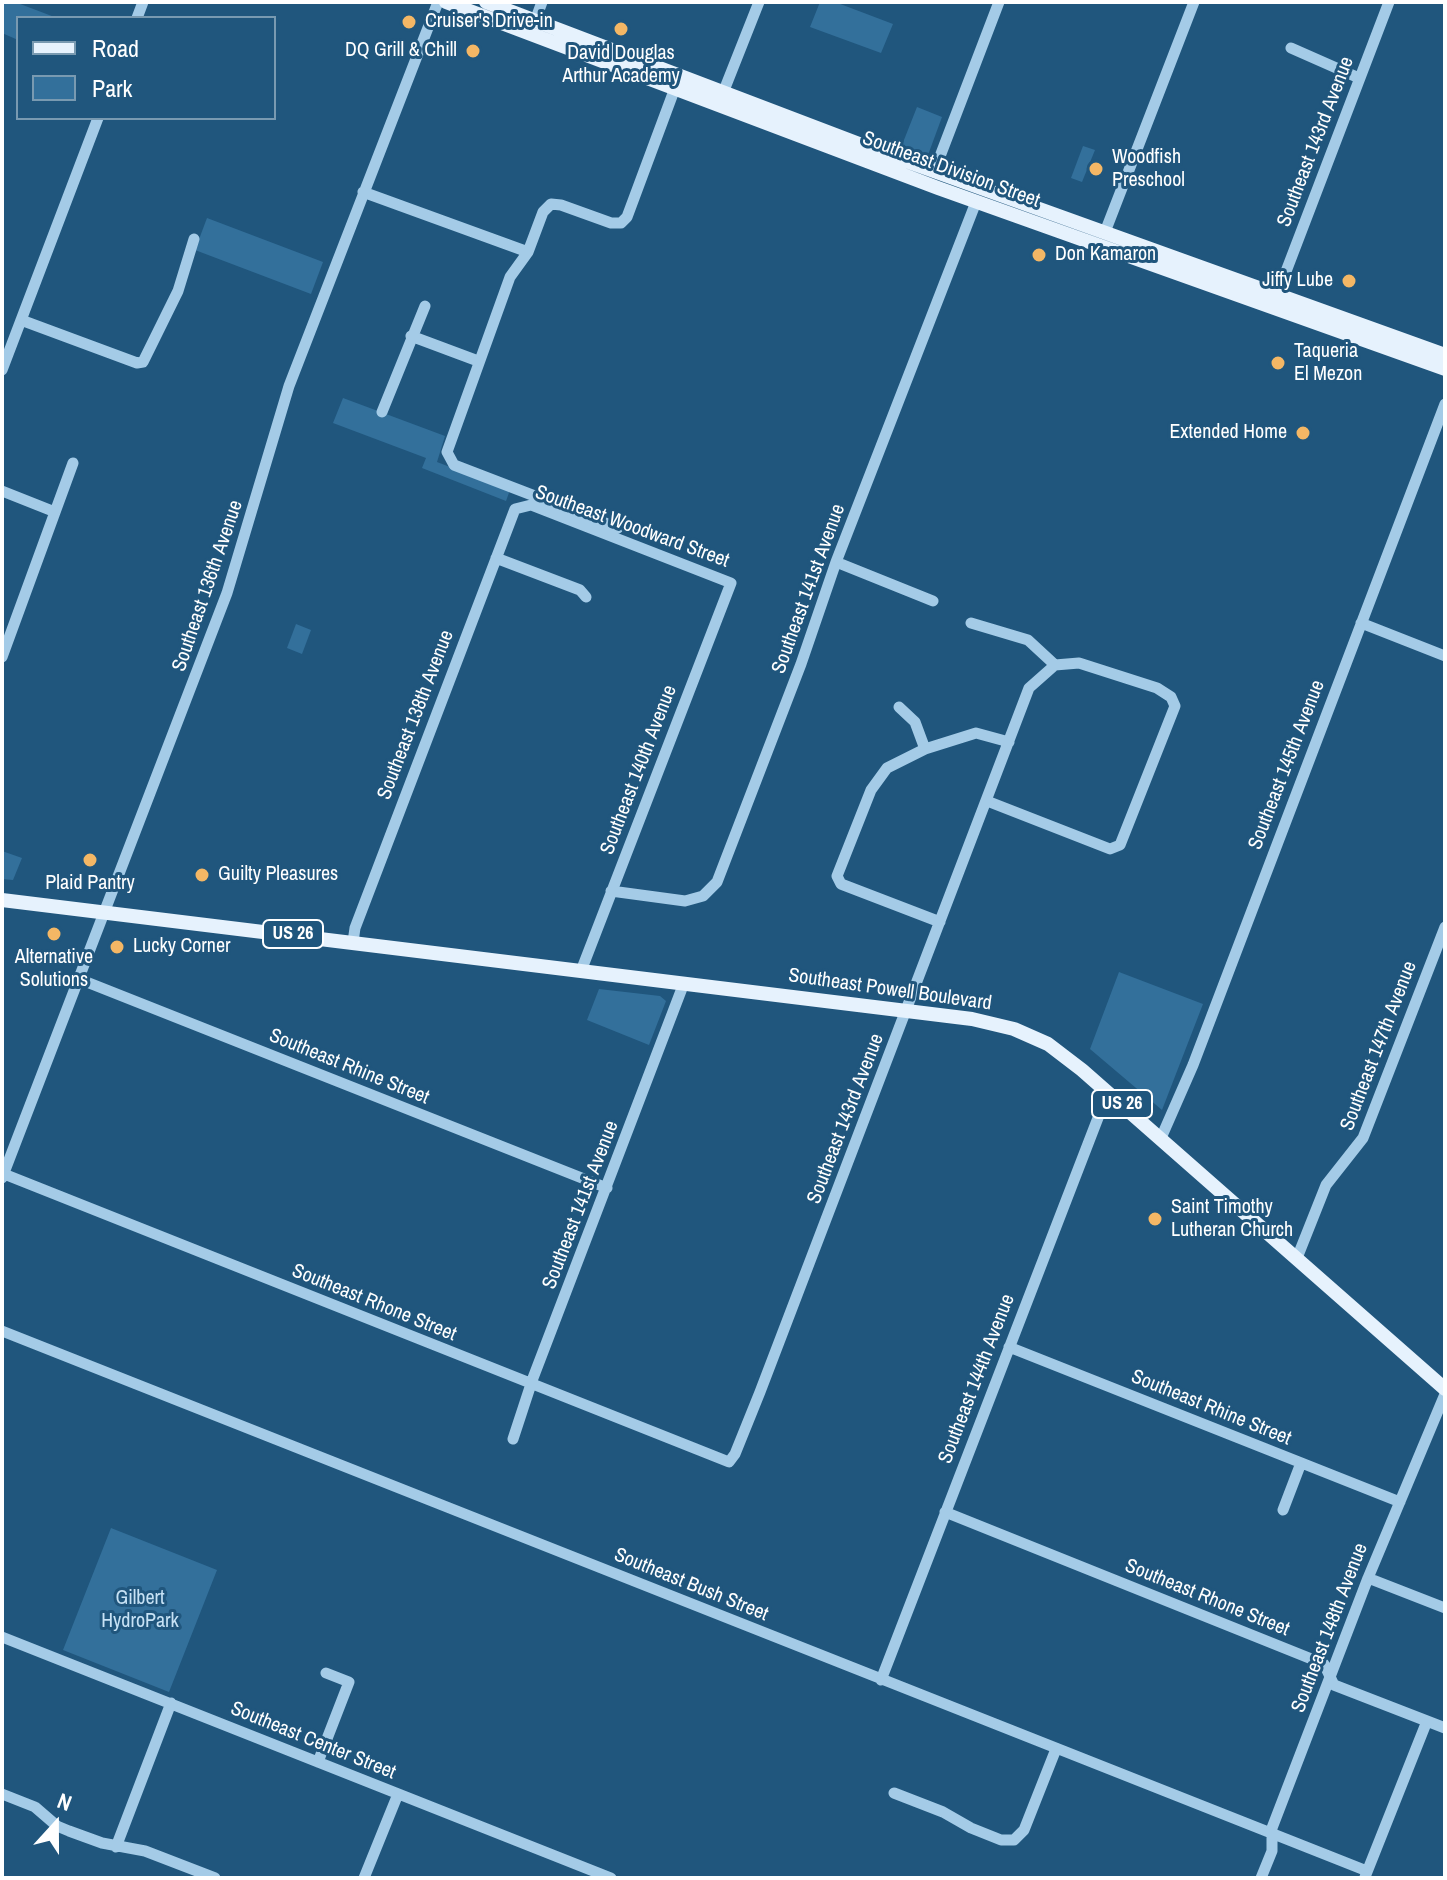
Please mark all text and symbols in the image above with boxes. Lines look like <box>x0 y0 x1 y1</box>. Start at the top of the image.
place label: Cruiser's Drive-in <box>425 10 553 34</box>
marker: Cruiser's Drive-in <box>400 13 418 31</box>
legend <box>16 16 276 120</box>
marker: David Douglas Arthur Academy <box>612 20 630 38</box>
text: Road <box>92 32 139 64</box>
place label: DQ Grill & Chill <box>345 39 457 63</box>
marker: DQ Grill & Chill <box>464 42 482 60</box>
place label: David Douglas Arthur Academy <box>562 42 680 89</box>
street label: Southeast 143rd Avenue <box>1272 54 1360 230</box>
text: Park <box>92 72 132 104</box>
street label: Southeast Division Street <box>859 127 1043 213</box>
place label: Woodfish Preschool <box>1112 146 1185 193</box>
marker: Woodfish Preschool <box>1087 160 1105 178</box>
place label: Don Kamaron <box>1055 243 1156 267</box>
marker: Don Kamaron <box>1030 246 1048 264</box>
place label: Jiffy Lube <box>1262 269 1333 293</box>
marker: Jiffy Lube <box>1340 272 1358 290</box>
place label: Taqueria El Mezon <box>1294 340 1362 387</box>
marker: Taqueria El Mezon <box>1269 354 1287 372</box>
place label: Extended Home <box>1169 421 1287 445</box>
marker: Extended Home <box>1294 424 1312 442</box>
street label: Southeast Woodward Street <box>532 481 732 573</box>
street label: Southeast 136th Avenue <box>167 497 249 675</box>
street label: Southeast 141st Avenue <box>767 501 851 677</box>
street label: Southeast 138th Avenue <box>373 627 459 803</box>
street label: Southeast 145th Avenue <box>1244 677 1330 853</box>
street label: Southeast 140th Avenue <box>596 682 682 858</box>
marker: Plaid Pantry <box>81 851 99 869</box>
place label: Guilty Pleasures <box>218 863 338 887</box>
marker: Guilty Pleasures <box>193 866 211 884</box>
place label: Plaid Pantry <box>45 872 135 896</box>
road number: US 26 <box>263 920 323 948</box>
marker: Alternative Solutions <box>45 925 63 943</box>
place label: Lucky Corner <box>133 935 231 959</box>
marker: Lucky Corner <box>108 938 126 956</box>
place label: Alternative Solutions <box>15 946 93 993</box>
street label: Southeast 147th Avenue <box>1336 958 1422 1134</box>
street label: Southeast Powell Boulevard <box>787 964 993 1016</box>
street label: Southeast Rhine Street <box>265 1024 433 1110</box>
street label: Southeast 143rd Avenue <box>802 1031 890 1207</box>
road number: US 26 <box>1092 1090 1152 1118</box>
street label: Southeast 141st Avenue <box>538 1117 624 1293</box>
place label: Saint Timothy Lutheran Church <box>1171 1196 1293 1243</box>
marker: Saint Timothy Lutheran Church <box>1146 1210 1164 1228</box>
street label: Southeast Rhone Street <box>288 1259 460 1347</box>
street label: Southeast 144th Avenue <box>934 1291 1020 1467</box>
street label: Southeast Rhine Street <box>1127 1365 1295 1451</box>
street label: Southeast 148th Avenue <box>1287 1540 1373 1716</box>
street label: Southeast Bush Street <box>610 1543 772 1627</box>
street label: Southeast Rhone Street <box>1121 1554 1293 1642</box>
park label: Gilbert HydroPark <box>101 1587 179 1634</box>
street label: Southeast Center Street <box>227 1697 399 1785</box>
north arrow <box>16 1784 96 1864</box>
text: N <box>53 1785 76 1818</box>

